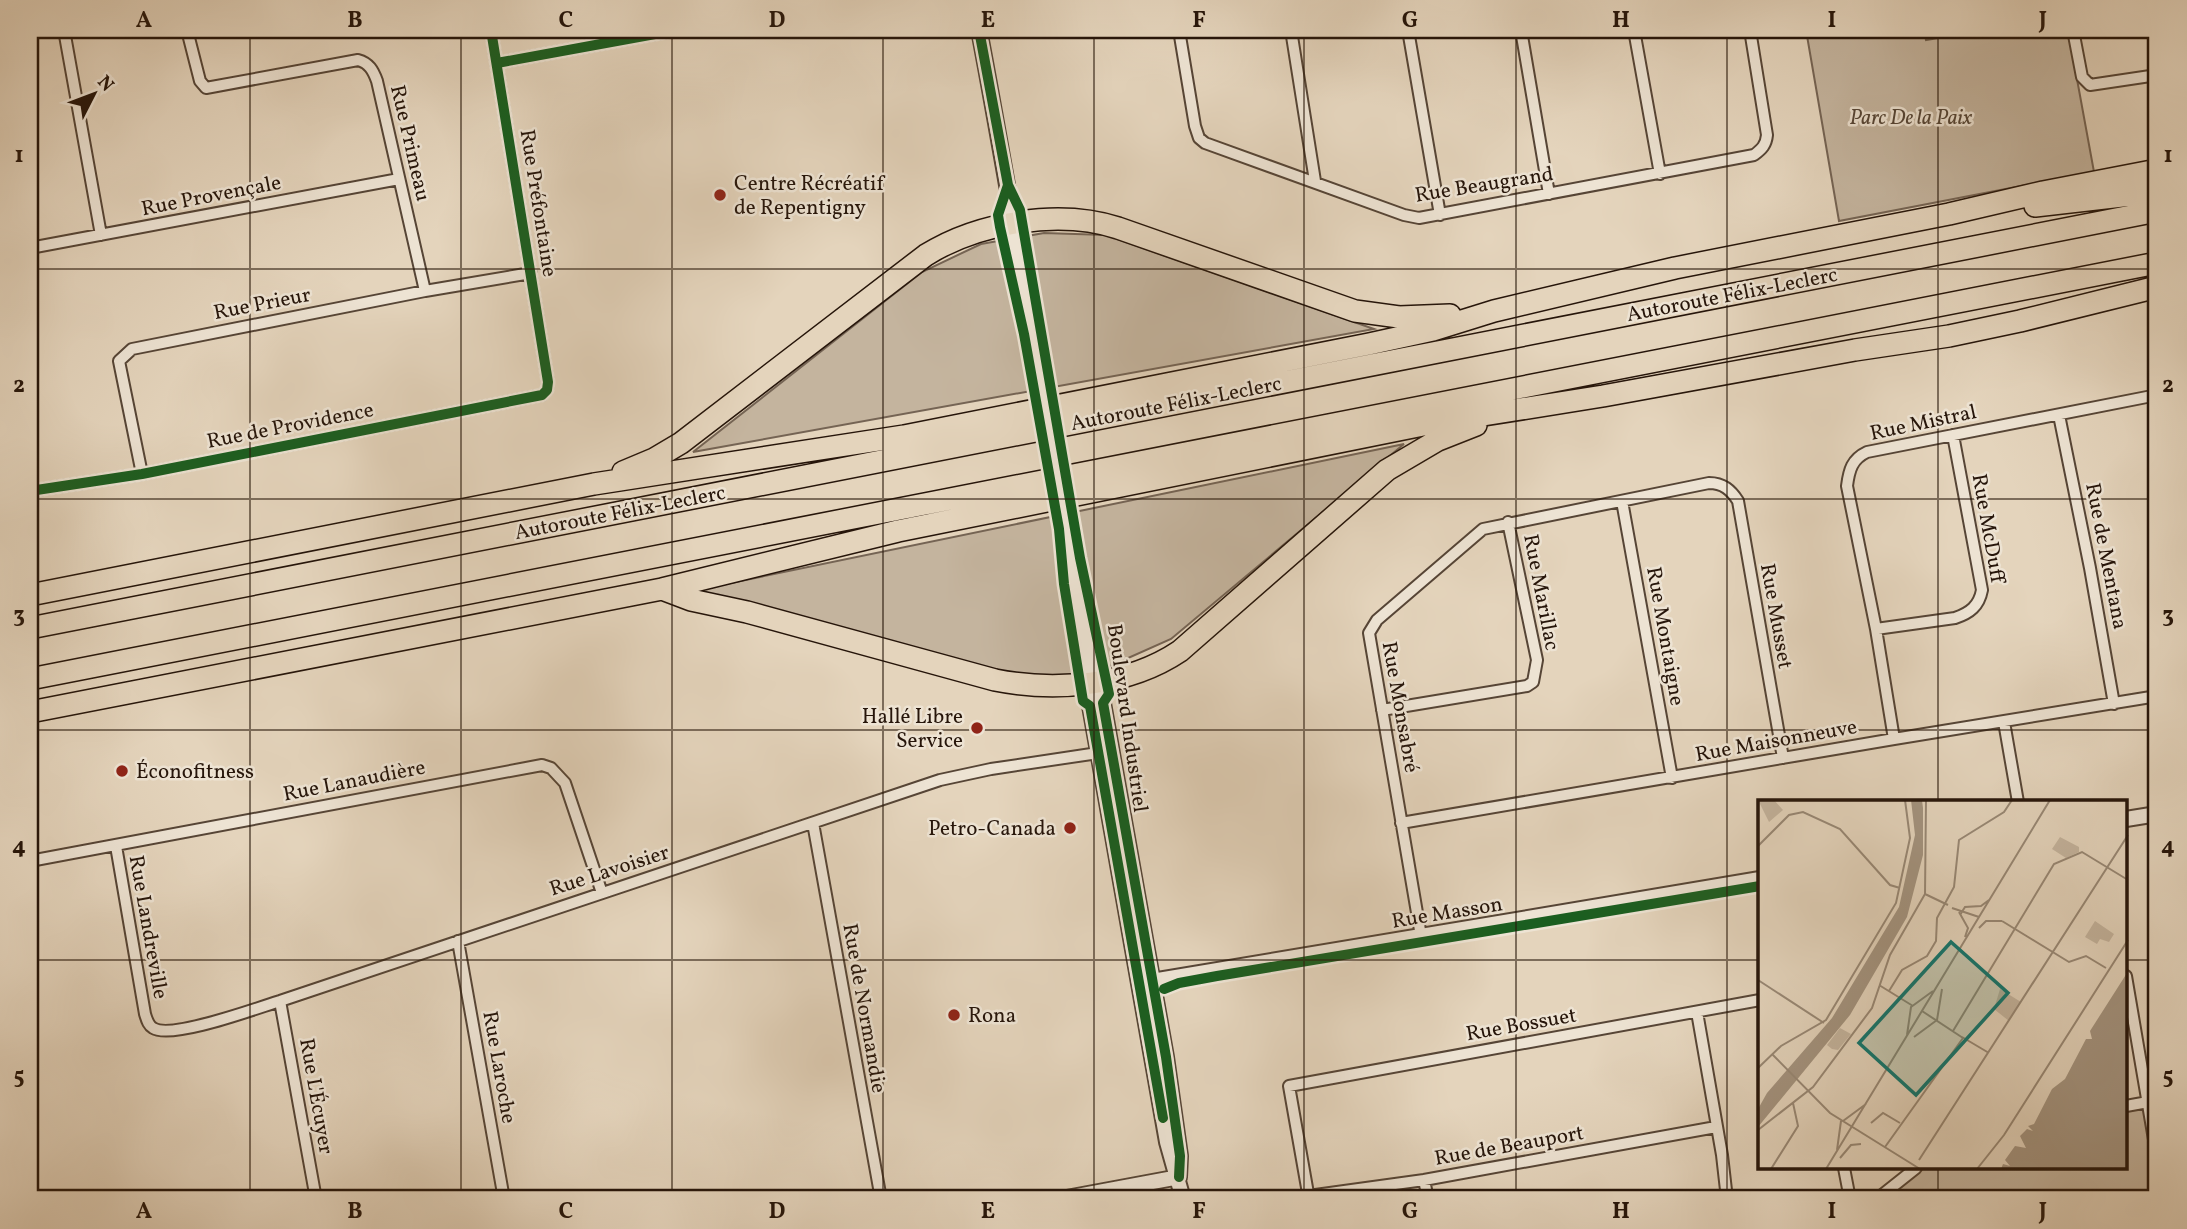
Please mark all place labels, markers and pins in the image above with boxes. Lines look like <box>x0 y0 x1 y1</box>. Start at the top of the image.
place label: Centre Récréatif de Repentigny <box>734 170 885 223</box>
marker: Centre Récréatif de Repentigny <box>712 187 728 203</box>
place label: Hallé Libre Service <box>862 703 963 756</box>
marker: Hallé Libre Service <box>969 720 985 736</box>
place label: Éconofitness <box>136 758 254 787</box>
marker: Éconofitness <box>114 763 130 779</box>
place label: Petro-Canada <box>928 815 1056 844</box>
marker: Petro-Canada <box>1062 820 1078 836</box>
place label: Rona <box>968 1002 1016 1031</box>
marker: Rona <box>946 1007 962 1023</box>

